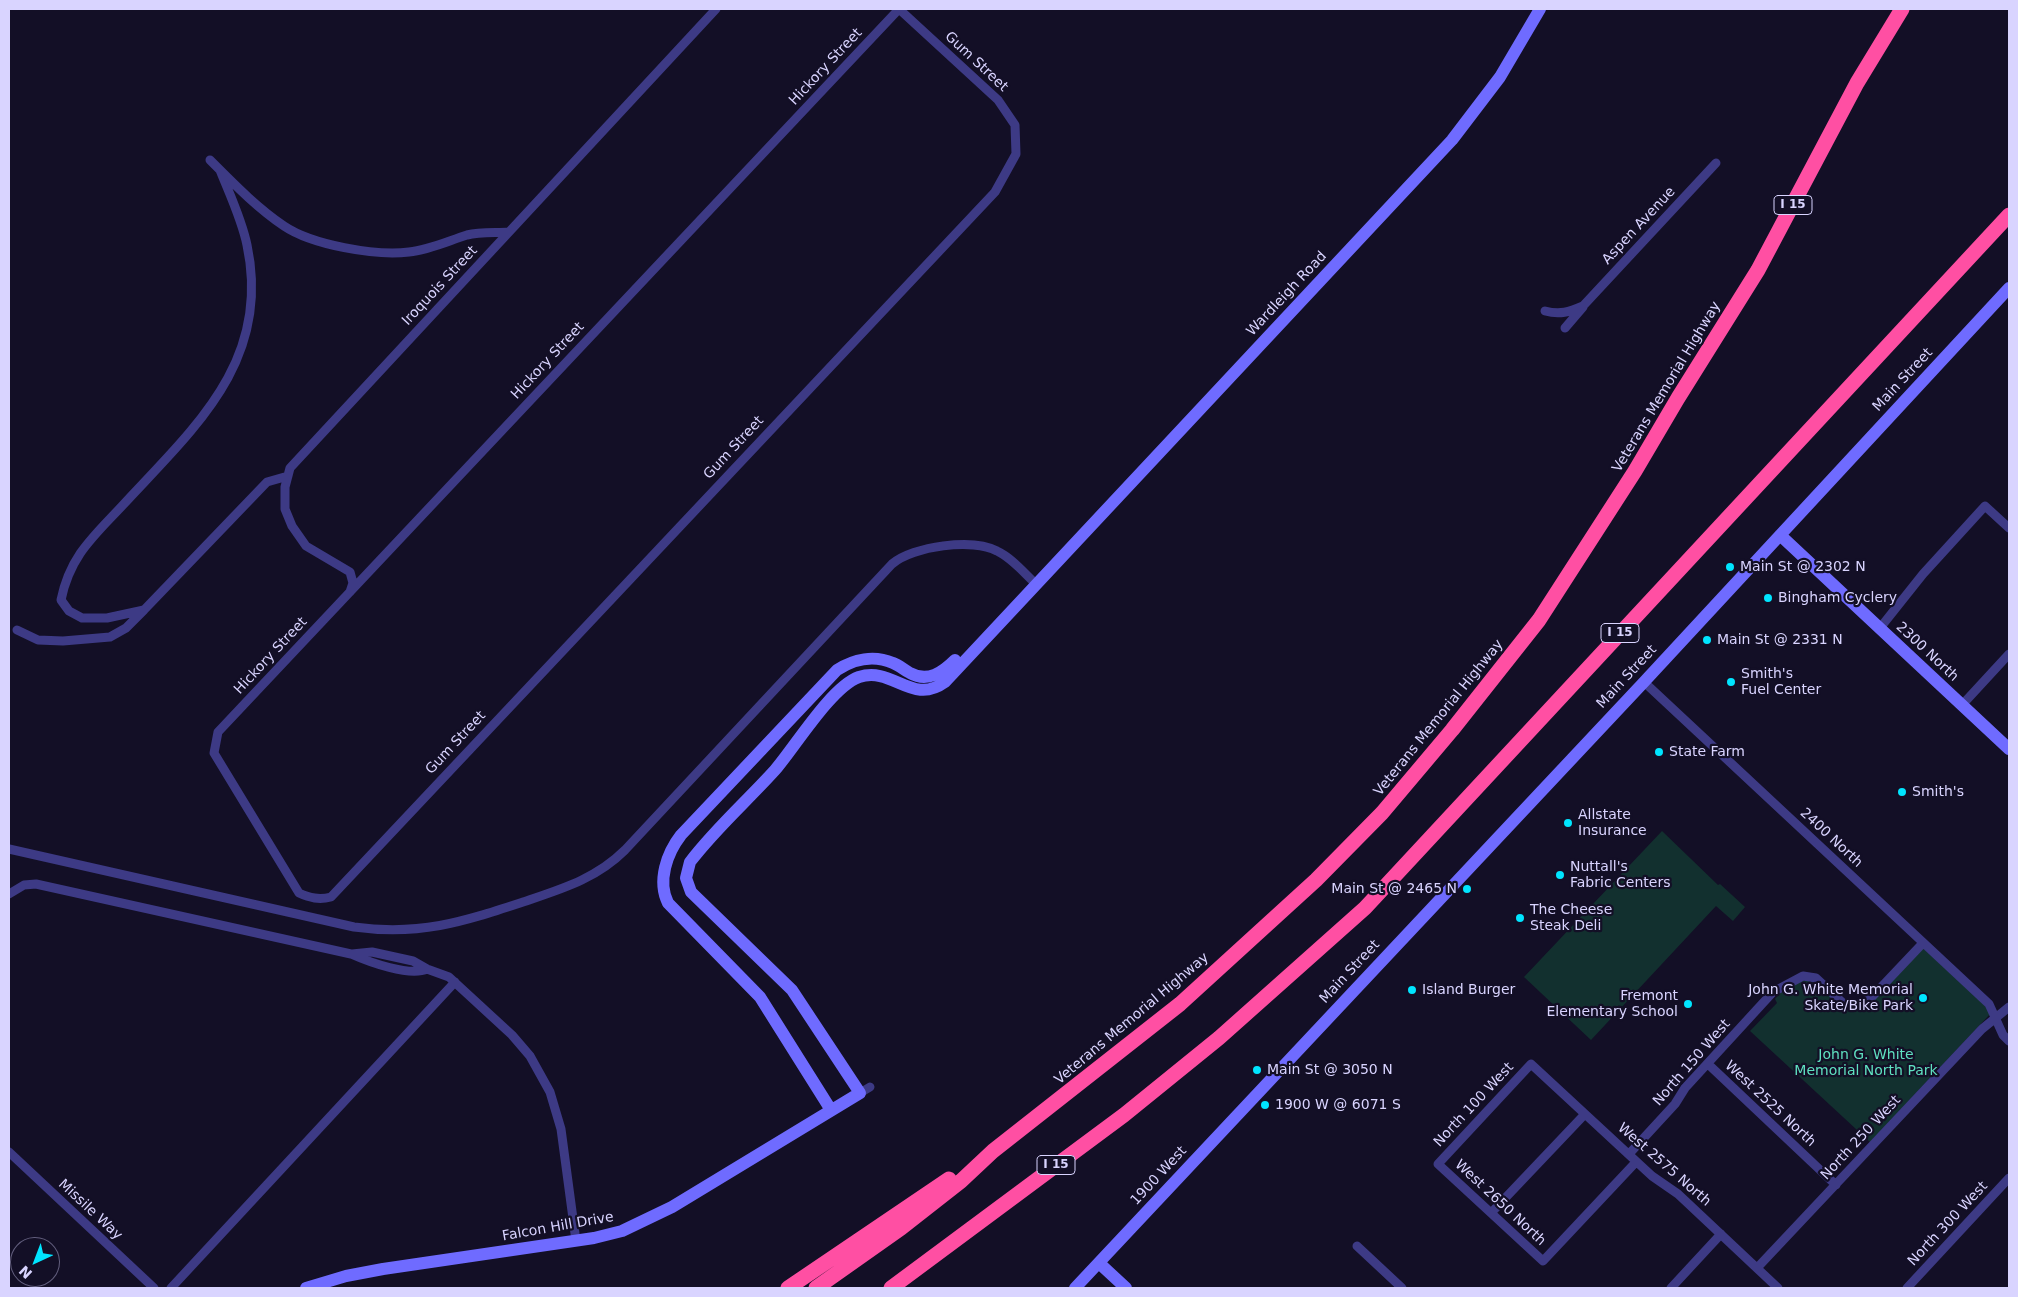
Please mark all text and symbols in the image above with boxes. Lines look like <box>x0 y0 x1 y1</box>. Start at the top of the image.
street label: Hickory Street <box>786 25 866 109</box>
street label: Gum Street <box>941 28 1011 96</box>
street label: Aspen Avenue <box>1599 184 1679 268</box>
road number: I 15 <box>1774 196 1812 214</box>
street label: Iroquois Street <box>399 243 481 329</box>
street label: Wardleigh Road <box>1243 248 1331 340</box>
street label: Veterans Memorial Highway <box>1609 299 1725 475</box>
street label: Hickory Street <box>508 319 588 403</box>
street label: Main Street <box>1869 345 1937 415</box>
street label: Gum Street <box>700 413 768 483</box>
place label: Main St @ 2302 N <box>1740 559 1866 575</box>
marker: Main St @ 2302 N <box>1724 561 1736 573</box>
place label: Bingham Cyclery <box>1778 590 1897 606</box>
marker: Bingham Cyclery <box>1762 592 1774 604</box>
street label: Hickory Street <box>231 614 311 698</box>
street label: 2300 North <box>1892 619 1962 685</box>
road number: I 15 <box>1601 624 1639 642</box>
place label: Main St @ 2331 N <box>1717 632 1843 648</box>
marker: Main St @ 2331 N <box>1701 634 1713 646</box>
street label: Veterans Memorial Highway <box>1371 637 1507 799</box>
street label: Main Street <box>1593 642 1661 712</box>
place label: Smith's Fuel Center <box>1741 666 1821 699</box>
marker: Smith's Fuel Center <box>1725 676 1737 688</box>
street label: Gum Street <box>422 708 490 778</box>
place label: State Farm <box>1669 744 1745 760</box>
marker: State Farm <box>1653 746 1665 758</box>
place label: Smith's <box>1912 784 1964 800</box>
marker: Smith's <box>1896 786 1908 798</box>
street label: 2400 North <box>1796 805 1866 871</box>
place label: Allstate Insurance <box>1578 807 1647 840</box>
marker: Allstate Insurance <box>1562 817 1574 829</box>
place label: Nuttall's Fabric Centers <box>1570 859 1670 892</box>
marker: Nuttall's Fabric Centers <box>1554 869 1566 881</box>
place label: Main St @ 2465 N <box>1331 881 1457 897</box>
marker: Main St @ 2465 N <box>1461 883 1473 895</box>
place label: The Cheese Steak Deli <box>1530 902 1612 934</box>
marker: The Cheese Steak Deli <box>1514 912 1526 924</box>
street label: Main Street <box>1316 937 1384 1007</box>
street label: Veterans Memorial Highway <box>1051 950 1213 1088</box>
place label: Island Burger <box>1422 982 1515 998</box>
place label: John G. White Memorial Skate/Bike Park <box>1748 982 1913 1014</box>
marker: Island Burger <box>1406 984 1418 996</box>
place label: Fremont Elementary School <box>1546 988 1678 1020</box>
marker: John G. White Memorial Skate/Bike Park <box>1917 992 1929 1004</box>
marker: Fremont Elementary School <box>1682 998 1694 1010</box>
street label: North 150 West <box>1650 1016 1734 1110</box>
park label: John G. White Memorial North Park <box>1794 1047 1938 1080</box>
street label: West 2525 North <box>1721 1058 1819 1150</box>
street label: North 100 West <box>1431 1059 1517 1151</box>
place label: Main St @ 3050 N <box>1267 1062 1393 1078</box>
marker: Main St @ 3050 N <box>1251 1064 1263 1076</box>
street label: North 250 West <box>1818 1092 1904 1184</box>
place label: 1900 W @ 6071 S <box>1275 1097 1401 1113</box>
marker: 1900 W @ 6071 S <box>1259 1099 1271 1111</box>
street label: West 2575 North <box>1614 1120 1714 1210</box>
street label: 1900 West <box>1127 1143 1191 1209</box>
road number: I 15 <box>1037 1156 1075 1174</box>
street label: West 2650 North <box>1451 1157 1549 1249</box>
street label: Missile Way <box>55 1176 125 1244</box>
street label: North 300 West <box>1905 1178 1991 1270</box>
street label: Falcon Hill Drive <box>501 1209 615 1245</box>
north arrow <box>10 1237 60 1287</box>
text: N <box>16 1262 35 1282</box>

